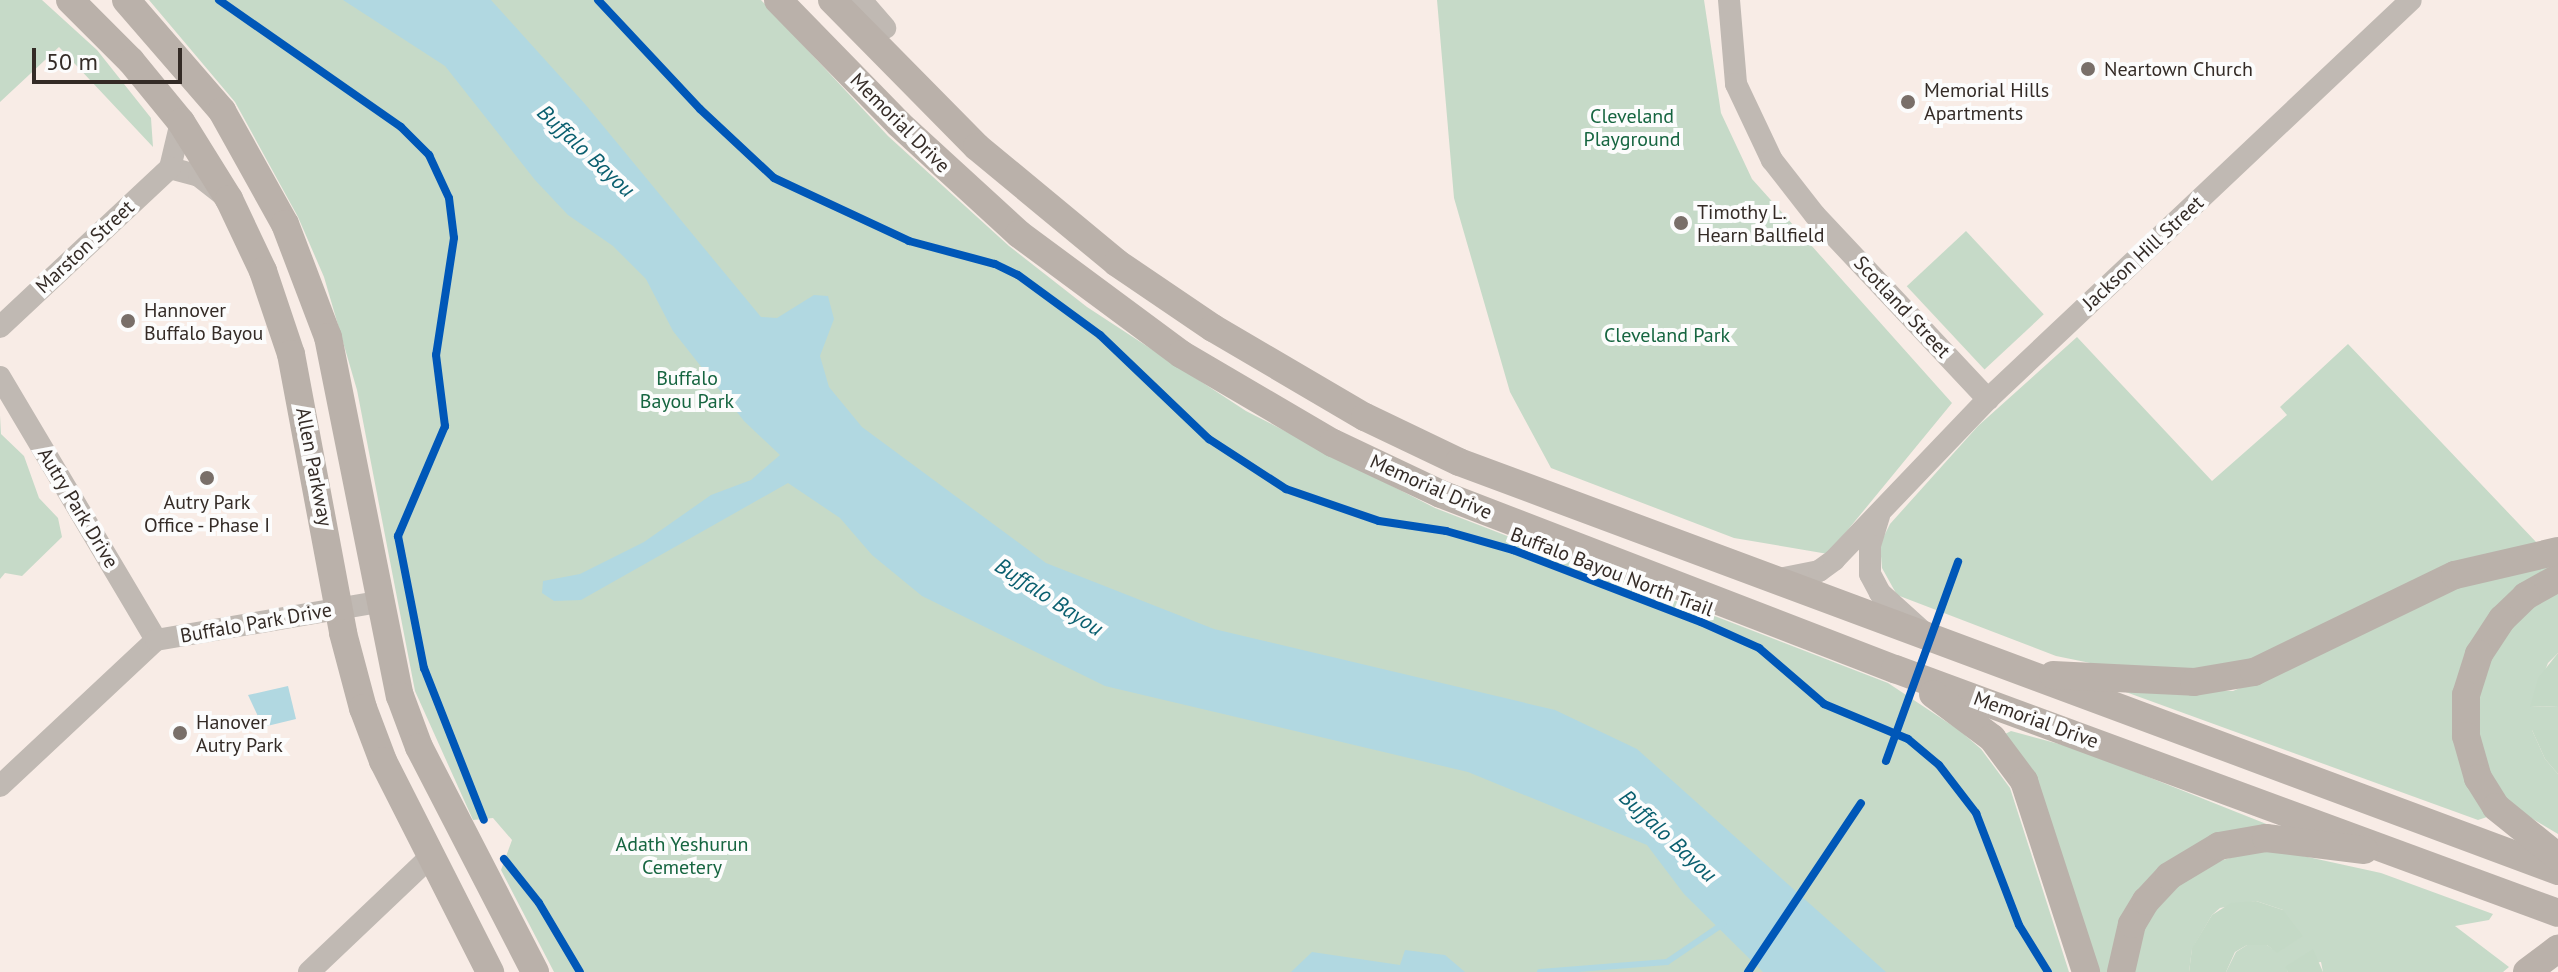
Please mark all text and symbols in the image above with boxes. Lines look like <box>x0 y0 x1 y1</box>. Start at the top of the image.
scale bar <box>36 32 186 82</box>
text: 50 m <box>46 46 98 77</box>
place label: Neartown Church <box>2104 57 2253 81</box>
marker: Neartown Church <box>2079 60 2097 78</box>
street label: Memorial Drive <box>845 68 955 178</box>
place label: Memorial Hills Apartments <box>1924 78 2049 125</box>
marker: Memorial Hills Apartments <box>1899 93 1917 111</box>
water label: Buffalo Bayou <box>532 99 640 203</box>
park label: Cleveland Playground <box>1584 105 1680 152</box>
street label: Jackson Hill Street <box>2078 191 2208 315</box>
street label: Marston Street <box>31 195 139 299</box>
place label: Timothy L. Hearn Ballfield <box>1697 200 1824 247</box>
marker: Timothy L. Hearn Ballfield <box>1672 214 1690 232</box>
street label: Scotland Street <box>1849 251 1955 363</box>
place label: Hannover Buffalo Bayou <box>144 298 263 345</box>
marker: Hannover Buffalo Bayou <box>119 312 137 330</box>
park label: Cleveland Park <box>1604 323 1730 347</box>
park label: Buffalo Bayou Park <box>640 367 734 414</box>
street label: Allen Parkway <box>291 406 337 528</box>
street label: Autry Park Drive <box>32 443 124 573</box>
street label: Memorial Drive <box>1366 449 1496 525</box>
marker: Autry Park Office - Phase I <box>198 469 216 487</box>
place label: Autry Park Office - Phase I <box>142 490 272 537</box>
street label: Buffalo Bayou North Trail <box>1507 522 1717 622</box>
water label: Buffalo Bayou <box>990 552 1108 642</box>
street label: Buffalo Park Drive <box>178 598 334 648</box>
street label: Memorial Drive <box>1970 686 2102 754</box>
place label: Hanover Autry Park <box>196 710 283 757</box>
marker: Hanover Autry Park <box>171 724 189 742</box>
water label: Buffalo Bayou <box>1614 784 1722 888</box>
park label: Adath Yeshurun Cemetery <box>615 832 749 879</box>

